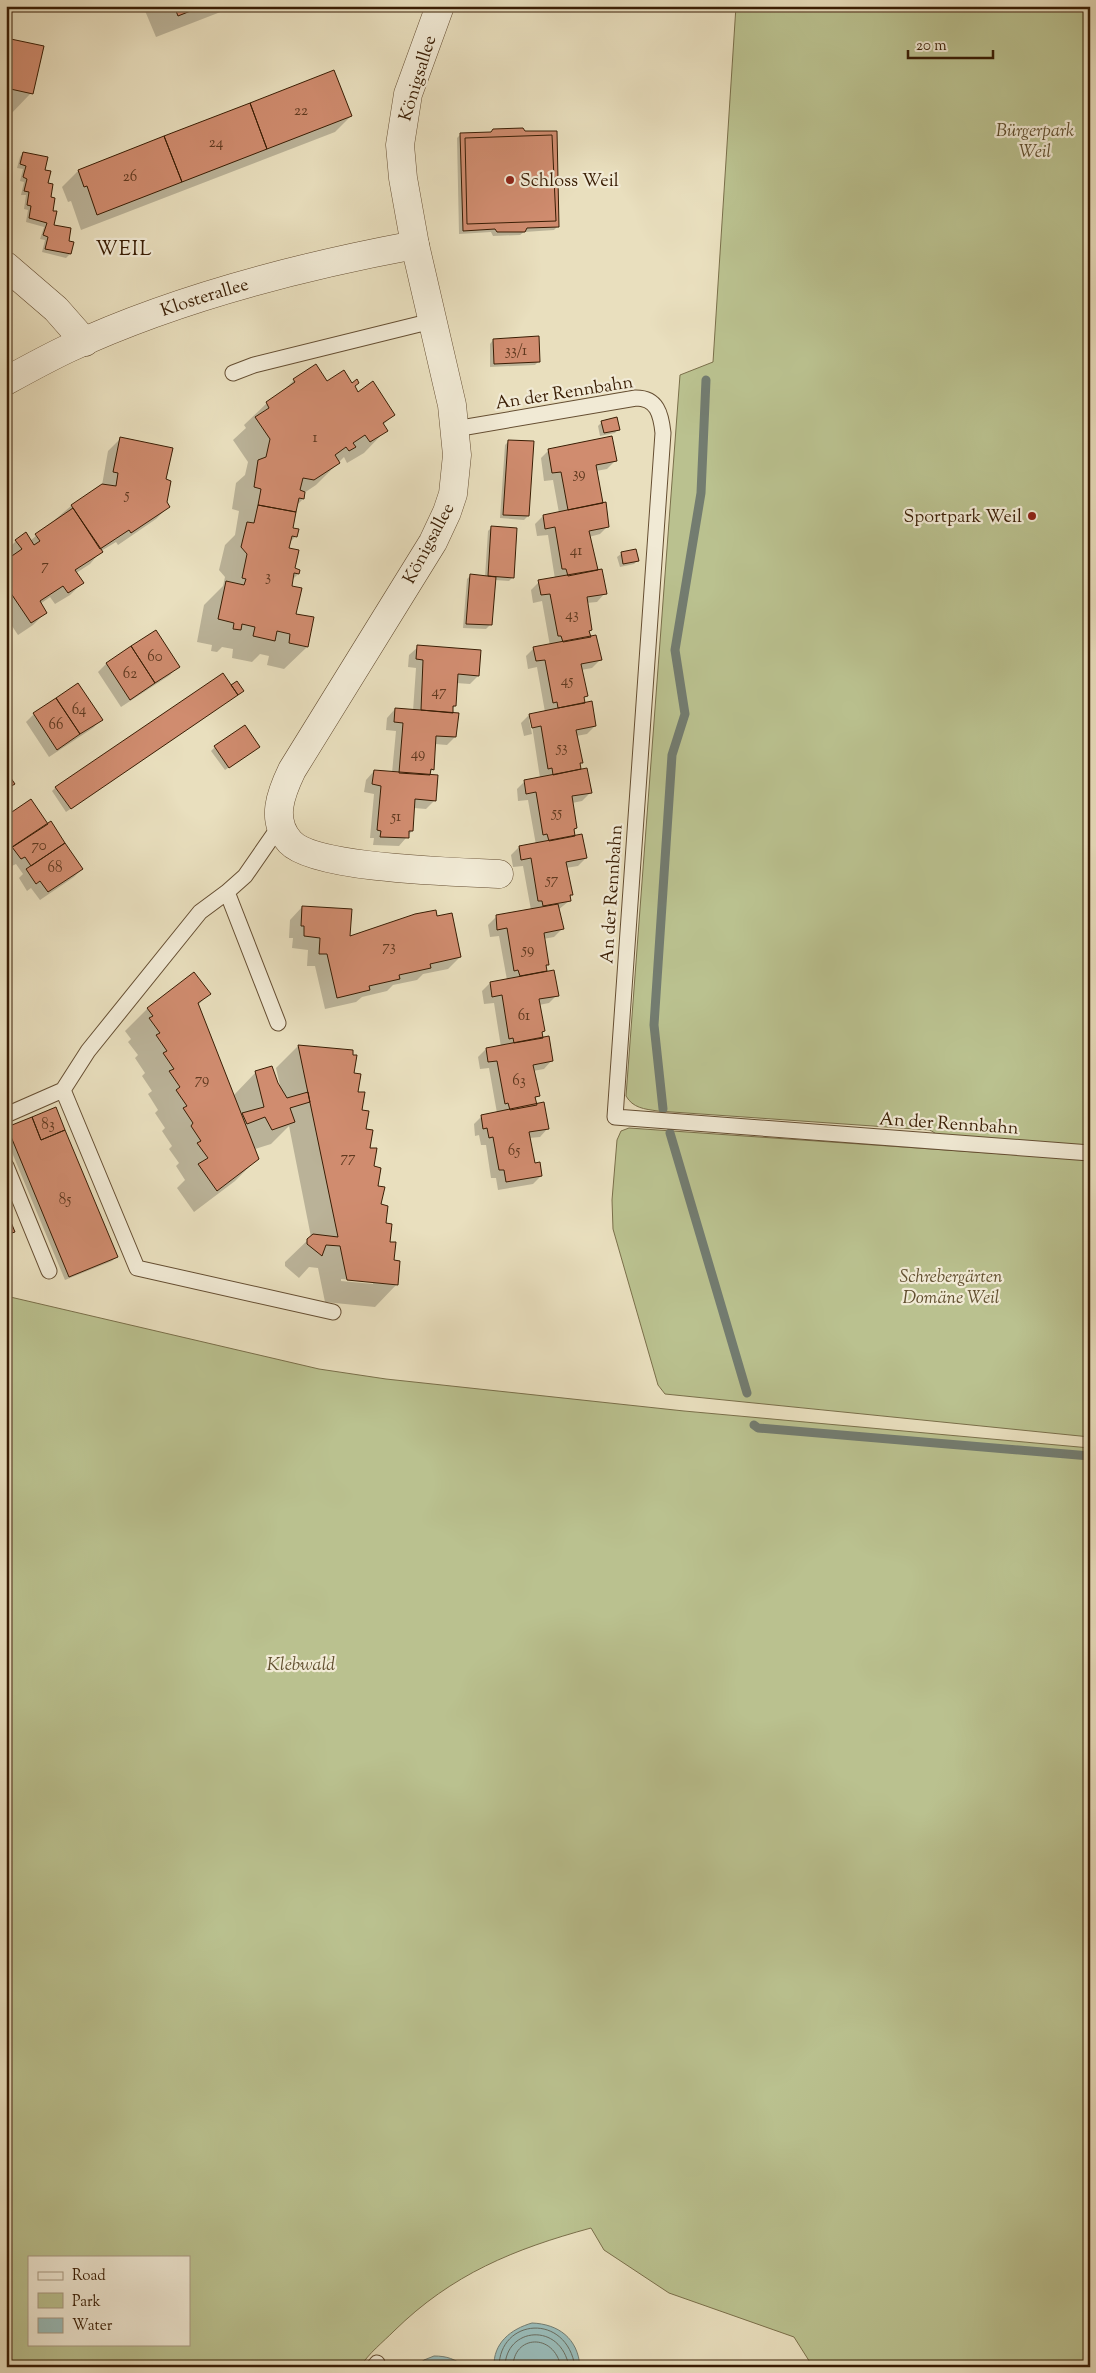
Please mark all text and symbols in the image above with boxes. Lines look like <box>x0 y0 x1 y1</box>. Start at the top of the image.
scale bar <box>908 28 994 60</box>
street label: Königsallee <box>394 32 444 125</box>
text: 20 m <box>916 36 947 57</box>
house number: 22 <box>294 101 308 122</box>
park label: Bürgerpark Weil <box>996 119 1074 166</box>
house number: 24 <box>209 133 224 154</box>
house number: 26 <box>123 167 137 188</box>
place label: Schloss Weil <box>520 169 619 195</box>
marker: Schloss Weil <box>504 174 516 186</box>
district label: WEIL <box>96 236 152 265</box>
street label: Klosterallee <box>157 273 252 325</box>
house number: 33/1 <box>505 341 527 362</box>
street label: An der Rennbahn <box>493 370 635 418</box>
house number: 1 <box>312 428 318 449</box>
house number: 39 <box>572 464 586 485</box>
house number: 5 <box>123 485 130 506</box>
street label: Königsallee <box>398 499 462 589</box>
place label: Sportpark Weil <box>903 505 1022 531</box>
marker: Sportpark Weil <box>1026 510 1038 522</box>
house number: 41 <box>570 541 582 562</box>
house number: 7 <box>41 556 49 577</box>
house number: 3 <box>265 567 271 588</box>
house number: 43 <box>565 605 579 626</box>
house number: 60 <box>147 647 163 668</box>
house number: 62 <box>123 664 137 685</box>
house number: 45 <box>561 671 573 692</box>
house number: 47 <box>431 682 447 703</box>
house number: 64 <box>72 700 87 721</box>
house number: 66 <box>49 715 63 736</box>
house number: 53 <box>555 738 568 759</box>
house number: 49 <box>411 744 425 765</box>
house number: 55 <box>551 803 562 824</box>
house number: 51 <box>390 807 401 828</box>
street label: An der Rennbahn <box>595 823 631 965</box>
house number: 70 <box>31 836 47 857</box>
house number: 68 <box>48 858 62 879</box>
house number: 57 <box>545 870 559 891</box>
house number: 73 <box>382 937 396 958</box>
house number: 59 <box>521 940 534 961</box>
house number: 61 <box>518 1006 530 1027</box>
house number: 79 <box>195 1070 209 1091</box>
house number: 63 <box>512 1071 526 1092</box>
street label: An der Rennbahn <box>878 1107 1020 1143</box>
house number: 83 <box>41 1115 55 1136</box>
house number: 65 <box>508 1141 520 1162</box>
house number: 77 <box>340 1148 356 1169</box>
house number: 85 <box>59 1190 71 1211</box>
park label: Schrebergärten Domäne Weil <box>900 1265 1003 1312</box>
park label: Klebwald <box>267 1653 335 1679</box>
legend <box>28 2256 190 2346</box>
text: Road <box>72 2266 106 2287</box>
text: Park <box>72 2292 101 2313</box>
text: Water <box>72 2316 113 2337</box>

